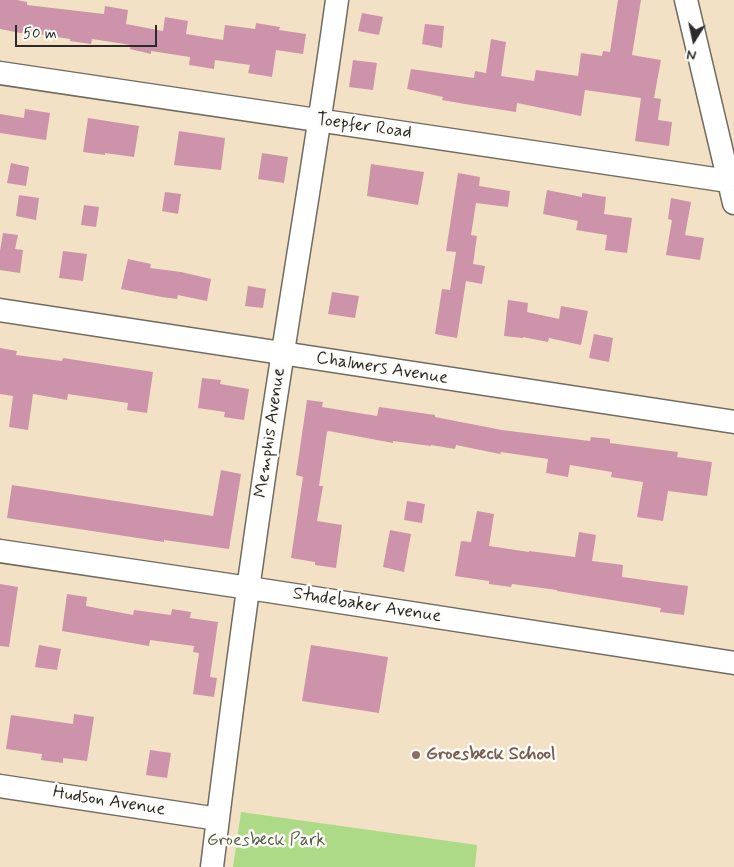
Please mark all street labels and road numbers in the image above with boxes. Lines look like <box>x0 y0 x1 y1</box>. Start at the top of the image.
street label: Toepfer Road <box>315 110 413 144</box>
street label: Chalmers Avenue <box>314 348 450 390</box>
street label: Memphis Avenue <box>251 366 291 500</box>
street label: Studebaker Avenue <box>291 584 443 628</box>
street label: Hudson Avenue <box>51 782 167 822</box>

